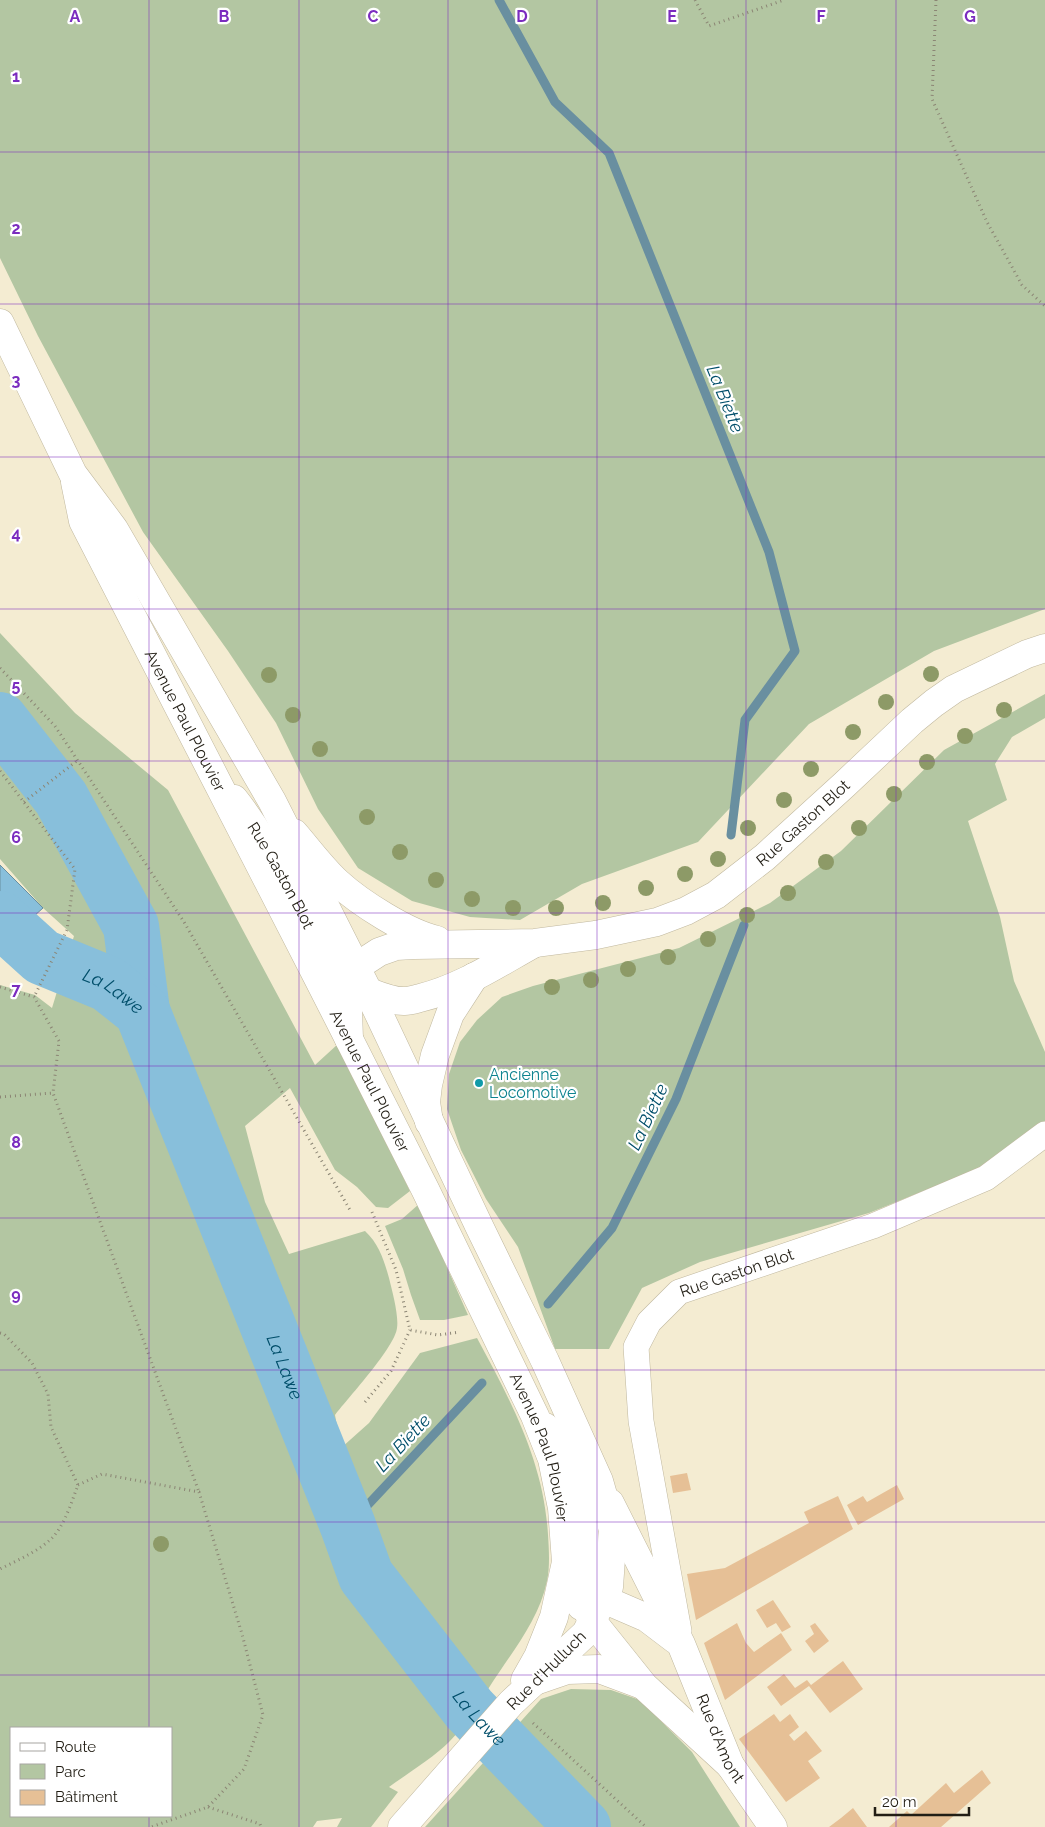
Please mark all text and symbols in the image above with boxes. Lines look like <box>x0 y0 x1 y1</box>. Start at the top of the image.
text: A <box>70 7 81 26</box>
text: B <box>219 7 230 26</box>
text: C <box>368 7 379 26</box>
text: D <box>516 7 528 26</box>
text: E <box>667 7 677 26</box>
text: F <box>816 7 826 26</box>
text: G <box>964 7 976 26</box>
text: 1 <box>12 67 20 86</box>
text: 2 <box>11 219 21 238</box>
water label: La Biette <box>702 362 749 436</box>
text: 3 <box>12 371 21 390</box>
text: 4 <box>11 524 21 543</box>
street label: Avenue Paul Plouvier <box>141 647 230 795</box>
text: 5 <box>12 676 21 695</box>
street label: Rue Gaston Blot <box>753 775 854 870</box>
street label: Rue Gaston Blot <box>243 819 318 932</box>
text: 6 <box>11 828 21 847</box>
water label: La Lawe <box>80 964 148 1018</box>
text: 7 <box>12 980 21 999</box>
street label: Avenue Paul Plouvier <box>326 1007 414 1156</box>
place label: Ancienne Locomotive <box>489 1065 576 1102</box>
marker: Ancienne Locomotive <box>473 1077 485 1089</box>
water label: La Biette <box>623 1080 672 1153</box>
text: 8 <box>11 1133 21 1152</box>
street label: Rue Gaston Blot <box>677 1244 797 1301</box>
text: 9 <box>11 1285 21 1304</box>
water label: La Lawe <box>262 1331 308 1403</box>
street label: Avenue Paul Plouvier <box>506 1370 572 1523</box>
water label: La Biette <box>371 1409 435 1476</box>
street label: Rue d'Hulluch <box>503 1627 590 1714</box>
water label: La Lawe <box>448 1686 510 1751</box>
street label: Rue d'Amont <box>692 1691 749 1787</box>
legend <box>10 1727 172 1817</box>
text: Route <box>55 1738 96 1756</box>
text: Parc <box>55 1763 86 1781</box>
scale bar <box>875 1784 969 1816</box>
text: Bâtiment <box>55 1788 118 1806</box>
text: 20 m <box>882 1793 917 1811</box>

